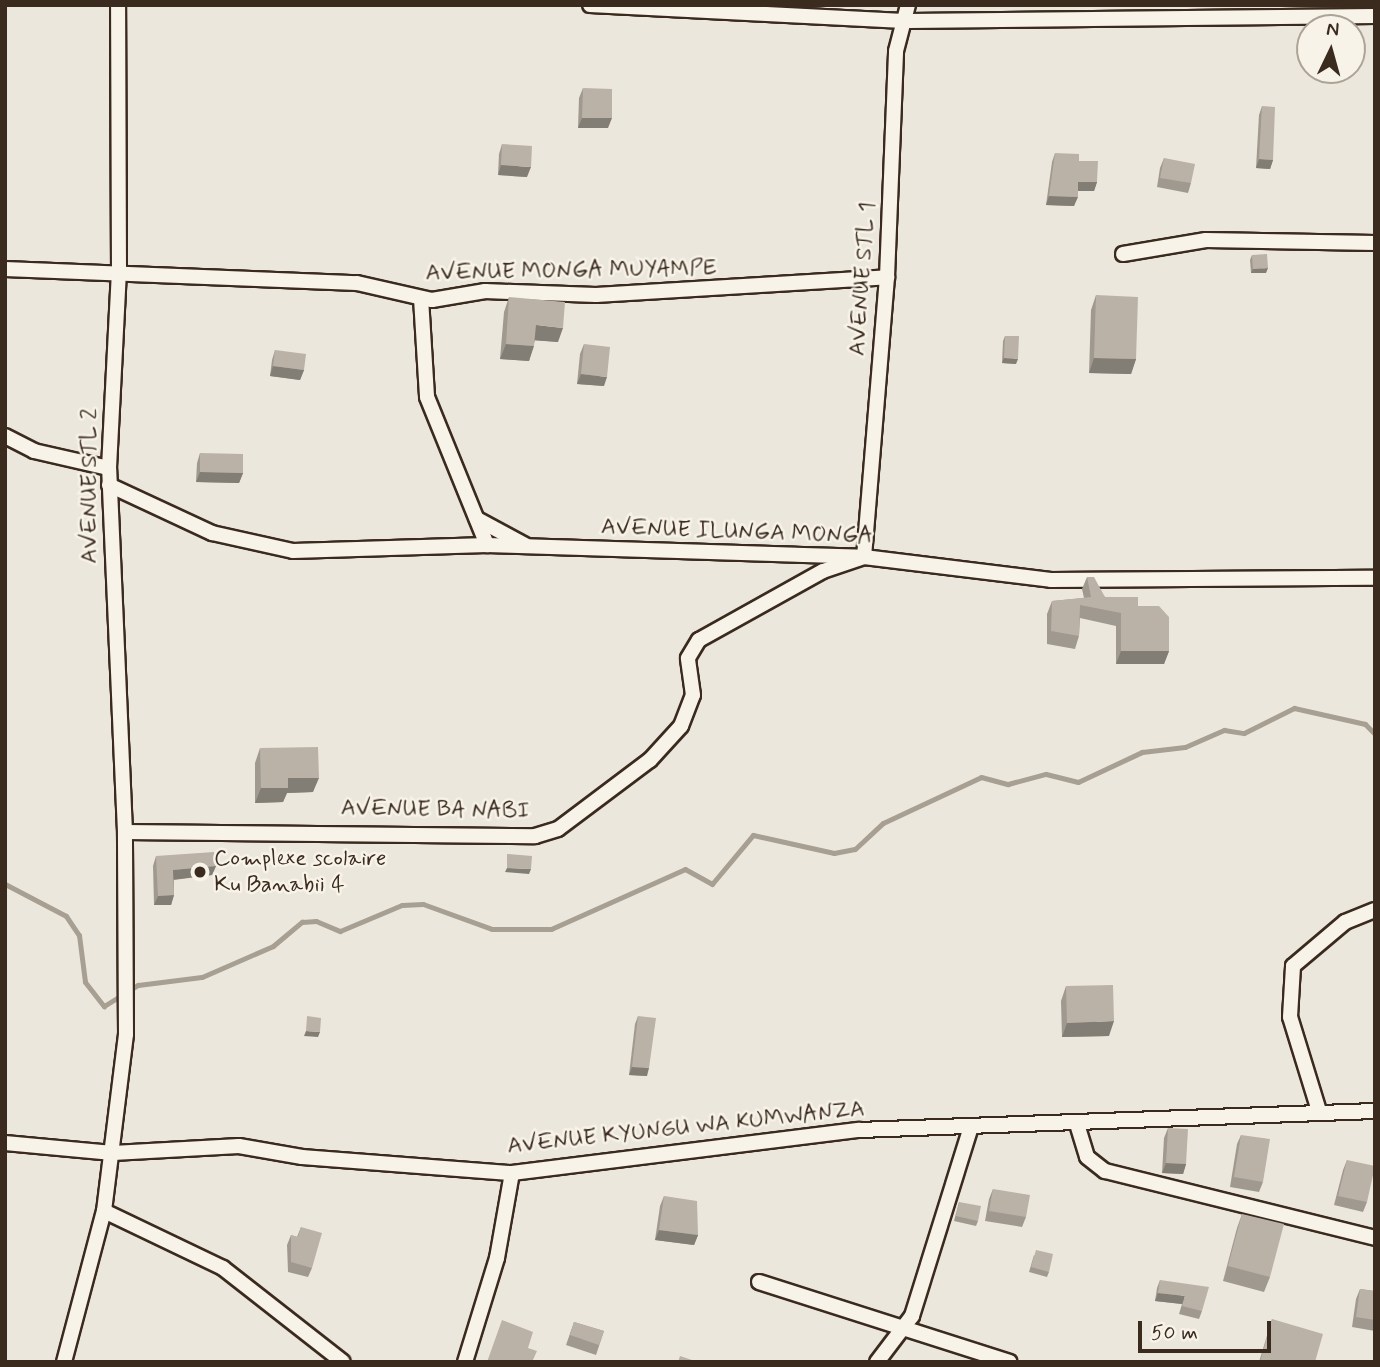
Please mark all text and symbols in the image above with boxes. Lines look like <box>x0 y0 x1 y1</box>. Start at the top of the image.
north arrow <box>1296 14 1366 84</box>
text: N <box>1325 17 1340 43</box>
street label: AVENUE STL 1 <box>844 201 882 357</box>
street label: AVENUE MONGA MUYAMPE <box>425 255 717 287</box>
street label: AVENUE STL 2 <box>76 408 104 564</box>
street label: AVENUE ILUNGA MONGA <box>601 513 873 551</box>
street label: AVENUE BA NABI <box>340 795 530 825</box>
place label: Complexe scolaire Ku Banabii 4 <box>214 845 385 899</box>
marker: Complexe scolaire Ku Banabii 4 <box>192 864 208 880</box>
street label: AVENUE KYUNGU WA KUMWANZA <box>504 1095 868 1161</box>
scale bar <box>1142 1308 1275 1352</box>
text: 50 m <box>1151 1319 1198 1347</box>

